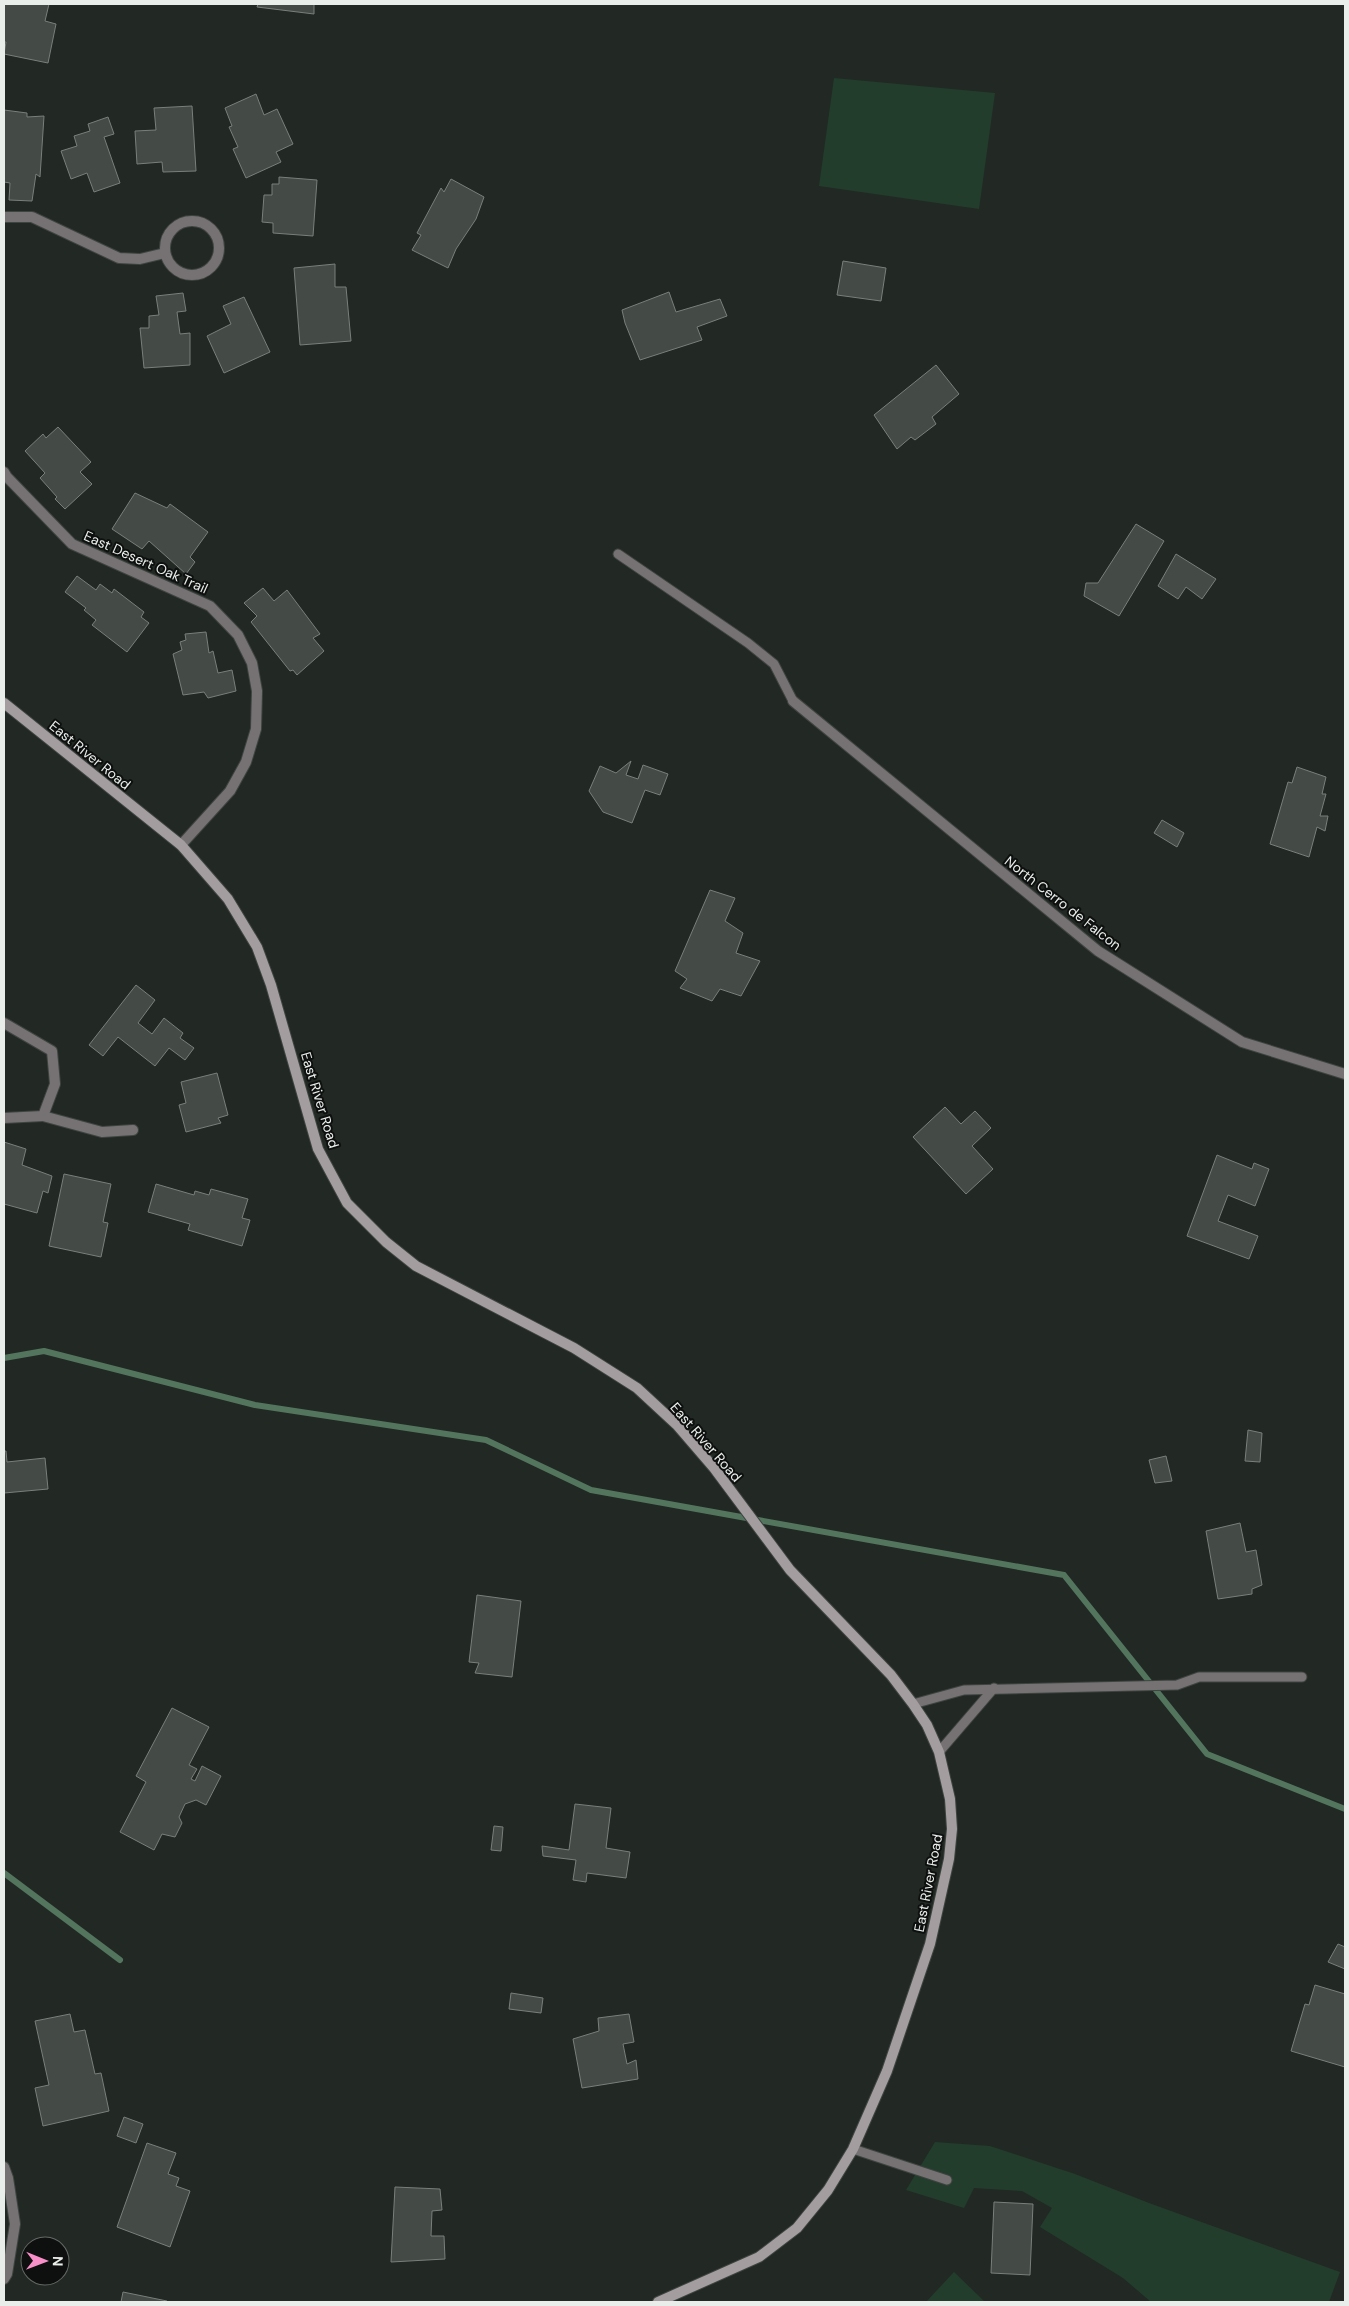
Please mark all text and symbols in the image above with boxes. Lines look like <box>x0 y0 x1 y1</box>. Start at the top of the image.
street label: East Desert Oak Trail <box>81 527 211 597</box>
street label: East River Road <box>46 717 134 793</box>
street label: North Cerro de Falcon <box>1001 852 1125 954</box>
street label: East River Road <box>297 1050 343 1150</box>
street label: East River Road <box>667 1399 745 1485</box>
street label: East River Road <box>910 1832 946 1934</box>
north arrow <box>20 2236 70 2286</box>
text: N <box>49 2256 67 2266</box>

